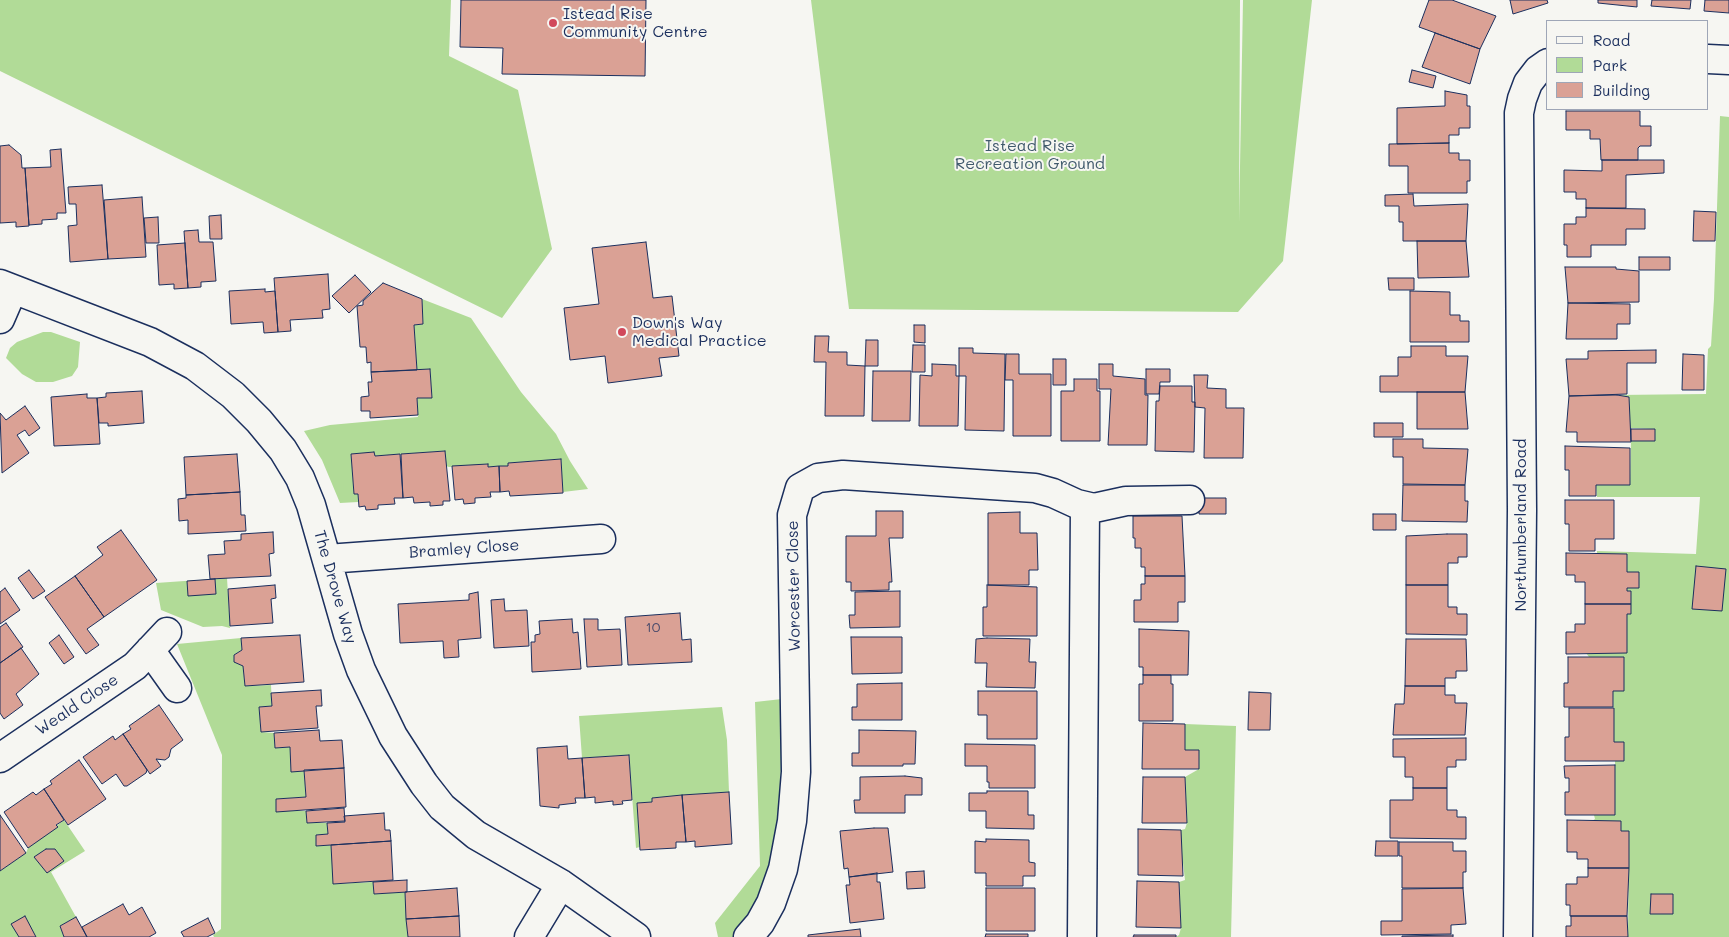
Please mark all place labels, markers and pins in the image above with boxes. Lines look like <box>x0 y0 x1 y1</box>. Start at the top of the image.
place label: Istead Rise Community Centre <box>563 4 708 42</box>
marker: Istead Rise Community Centre <box>547 17 559 29</box>
place label: Down's Way Medical Practice <box>632 313 767 351</box>
marker: Down's Way Medical Practice <box>616 326 628 338</box>

